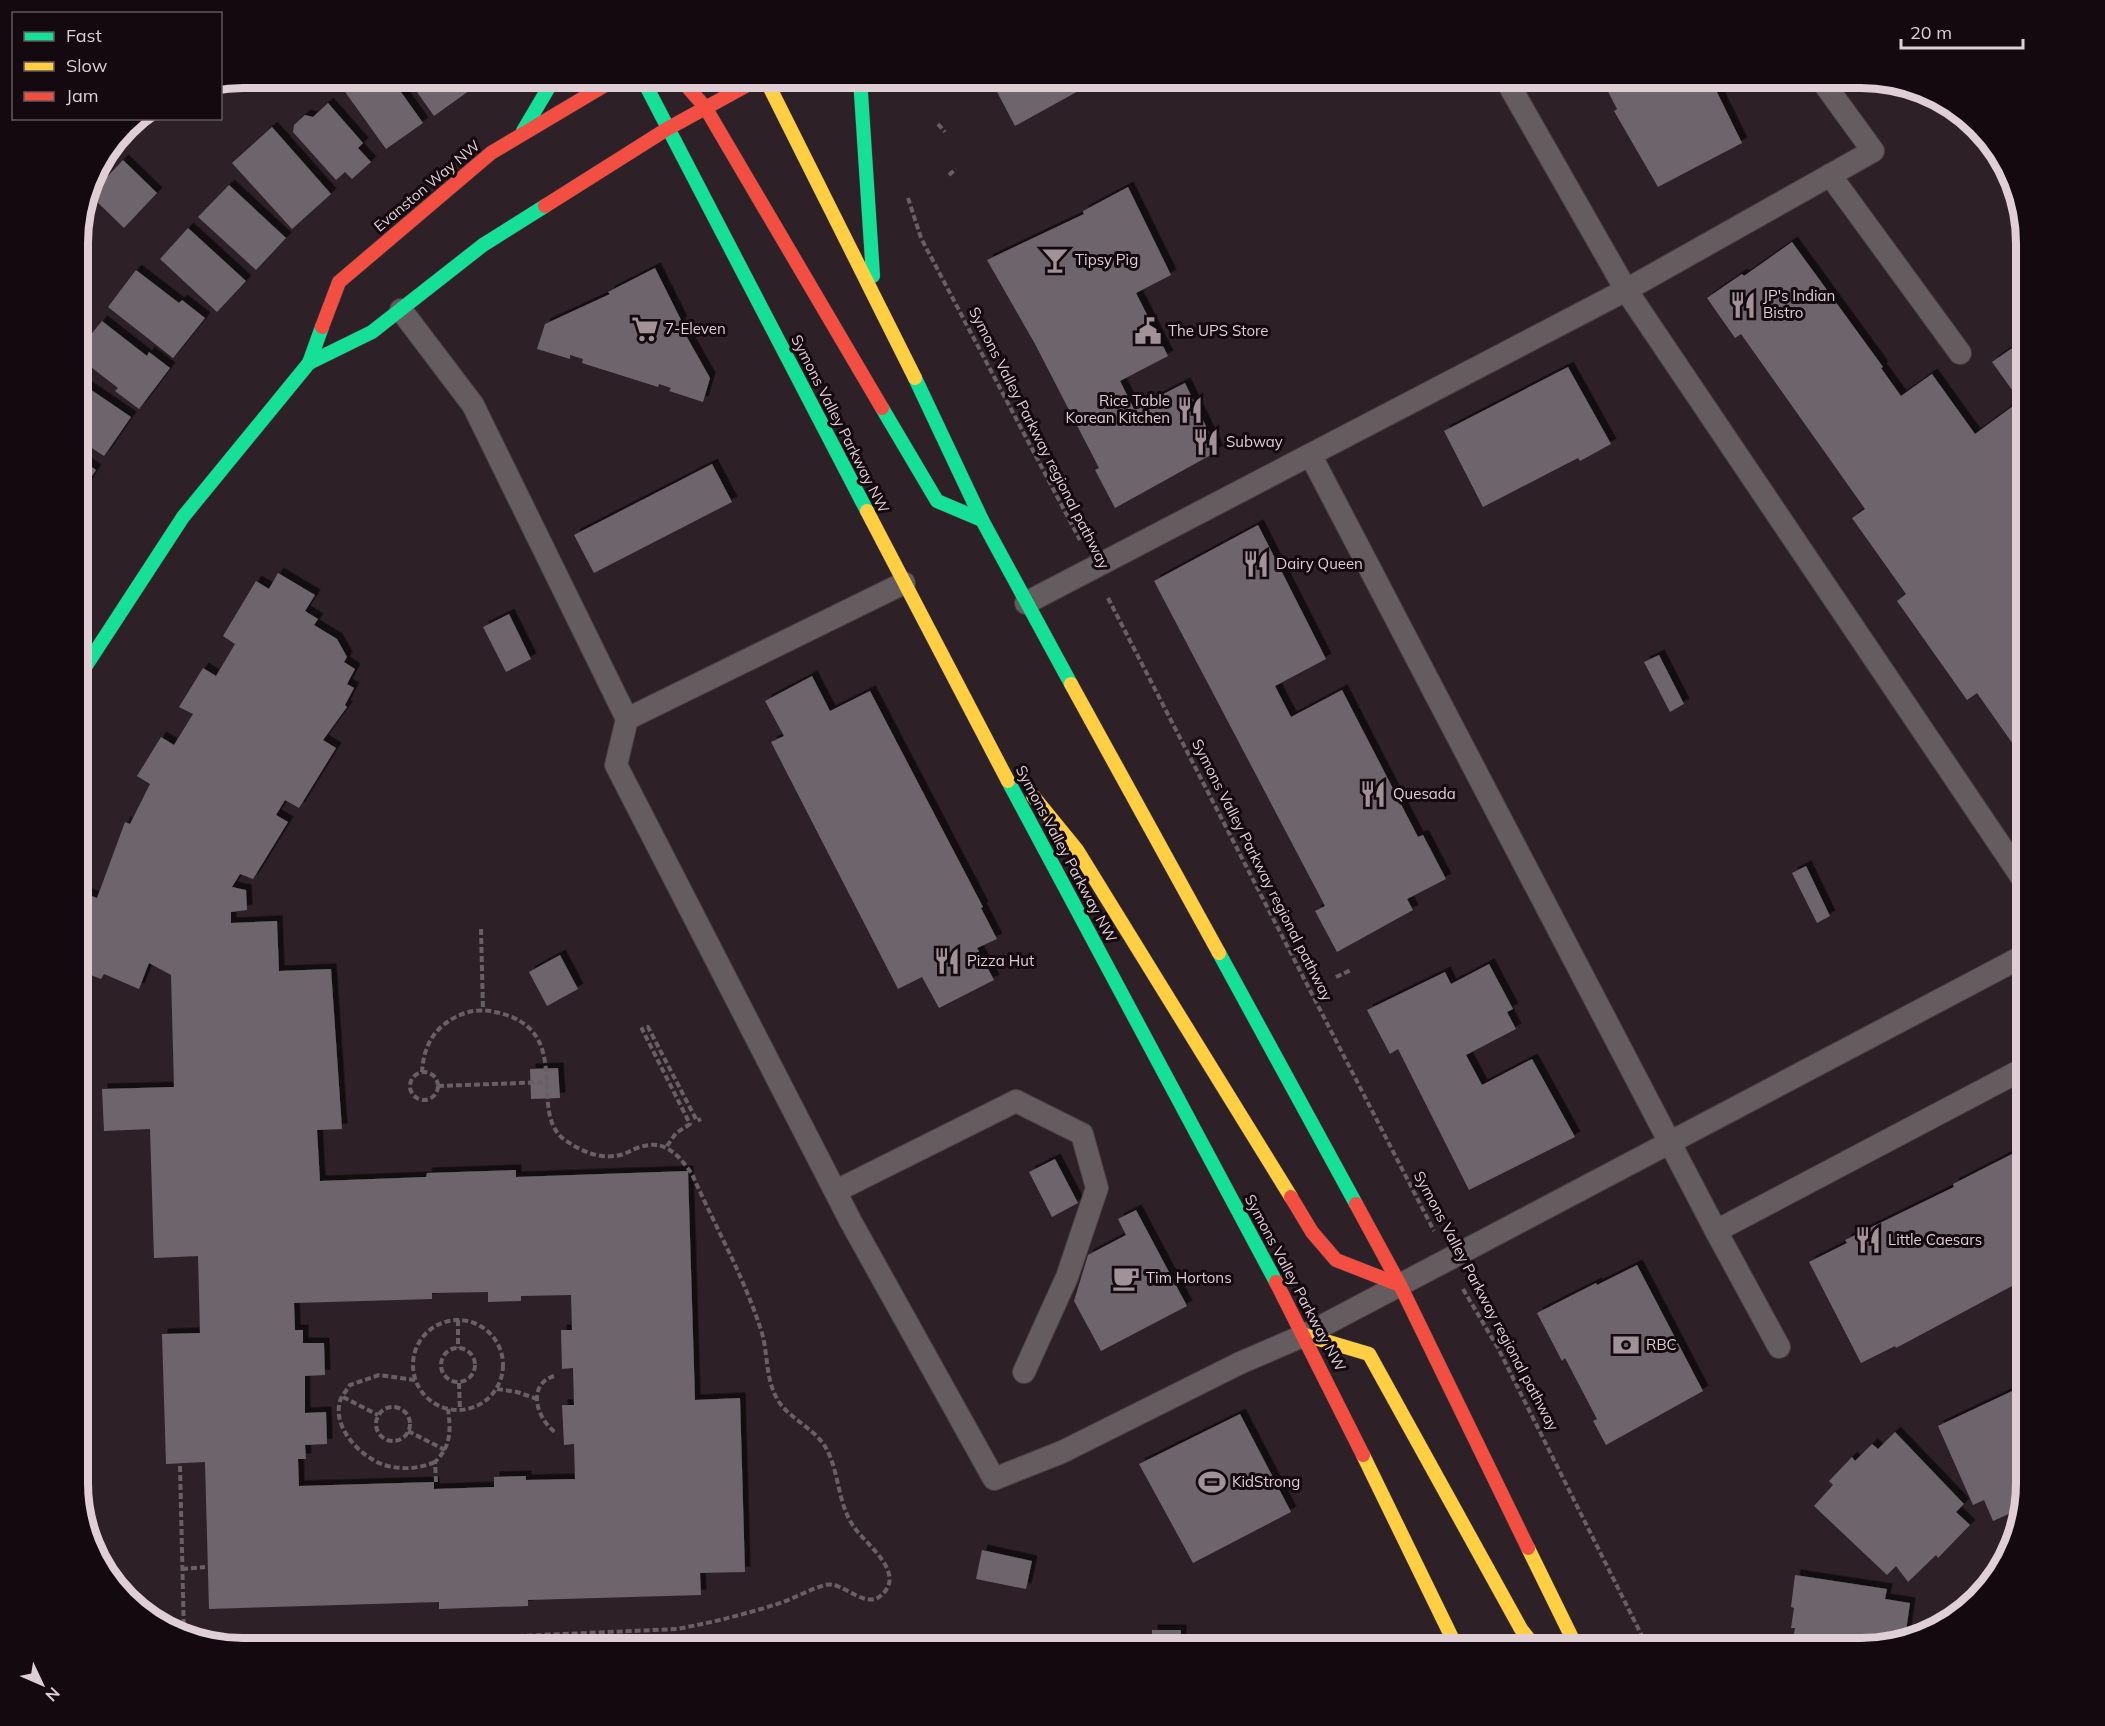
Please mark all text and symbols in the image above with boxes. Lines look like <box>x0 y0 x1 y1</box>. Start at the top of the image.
legend <box>12 12 222 120</box>
scale bar <box>1901 12 2022 50</box>
text: 20 m <box>1910 21 1952 44</box>
text: Fast <box>66 24 102 47</box>
text: Slow <box>66 54 108 77</box>
text: Jam <box>66 84 99 107</box>
street label: Evanston Way NW <box>370 136 484 236</box>
bar icon: Tipsy Pig <box>1040 245 1070 275</box>
place label: Tipsy Pig <box>1075 250 1138 269</box>
place label: JP's Indian Bistro <box>1763 286 1835 322</box>
restaurant icon: JP's Indian Bistro <box>1728 290 1758 320</box>
street label: Symons Valley Parkway regional pathway <box>965 304 1114 572</box>
supermarket icon: 7-Eleven <box>630 314 660 344</box>
public building icon: The UPS Store <box>1133 316 1163 346</box>
place label: 7-Eleven <box>665 319 726 338</box>
place label: The UPS Store <box>1168 321 1268 340</box>
street label: Symons Valley Parkway NW <box>787 331 894 516</box>
place label: Rice Table Korean Kitchen <box>1065 391 1170 427</box>
restaurant icon: Rice Table Korean Kitchen <box>1175 395 1205 425</box>
restaurant icon: Subway <box>1191 427 1221 457</box>
place label: Subway <box>1226 432 1283 451</box>
restaurant icon: Dairy Queen <box>1241 549 1271 579</box>
place label: Dairy Queen <box>1276 554 1363 573</box>
street label: Symons Valley Parkway regional pathway <box>1188 736 1337 1004</box>
street label: Symons Valley Parkway NW <box>1012 762 1121 946</box>
restaurant icon: Quesada <box>1358 779 1388 809</box>
place label: Quesada <box>1393 784 1456 803</box>
restaurant icon: Pizza Hut <box>932 946 962 976</box>
place label: Pizza Hut <box>967 951 1034 970</box>
street label: Symons Valley Parkway regional pathway <box>1410 1168 1563 1434</box>
street label: Symons Valley Parkway NW <box>1241 1191 1350 1375</box>
restaurant icon: Little Caesars <box>1853 1225 1883 1255</box>
place label: Little Caesars <box>1888 1230 1982 1249</box>
cafe icon: Tim Hortons <box>1111 1263 1141 1293</box>
place label: Tim Hortons <box>1146 1268 1232 1287</box>
bank icon: RBC <box>1611 1330 1641 1360</box>
place label: RBC <box>1646 1335 1677 1354</box>
sports icon: KidStrong <box>1197 1467 1227 1497</box>
place label: KidStrong <box>1232 1472 1300 1491</box>
north arrow <box>12 1654 72 1714</box>
text: N <box>41 1683 64 1706</box>

